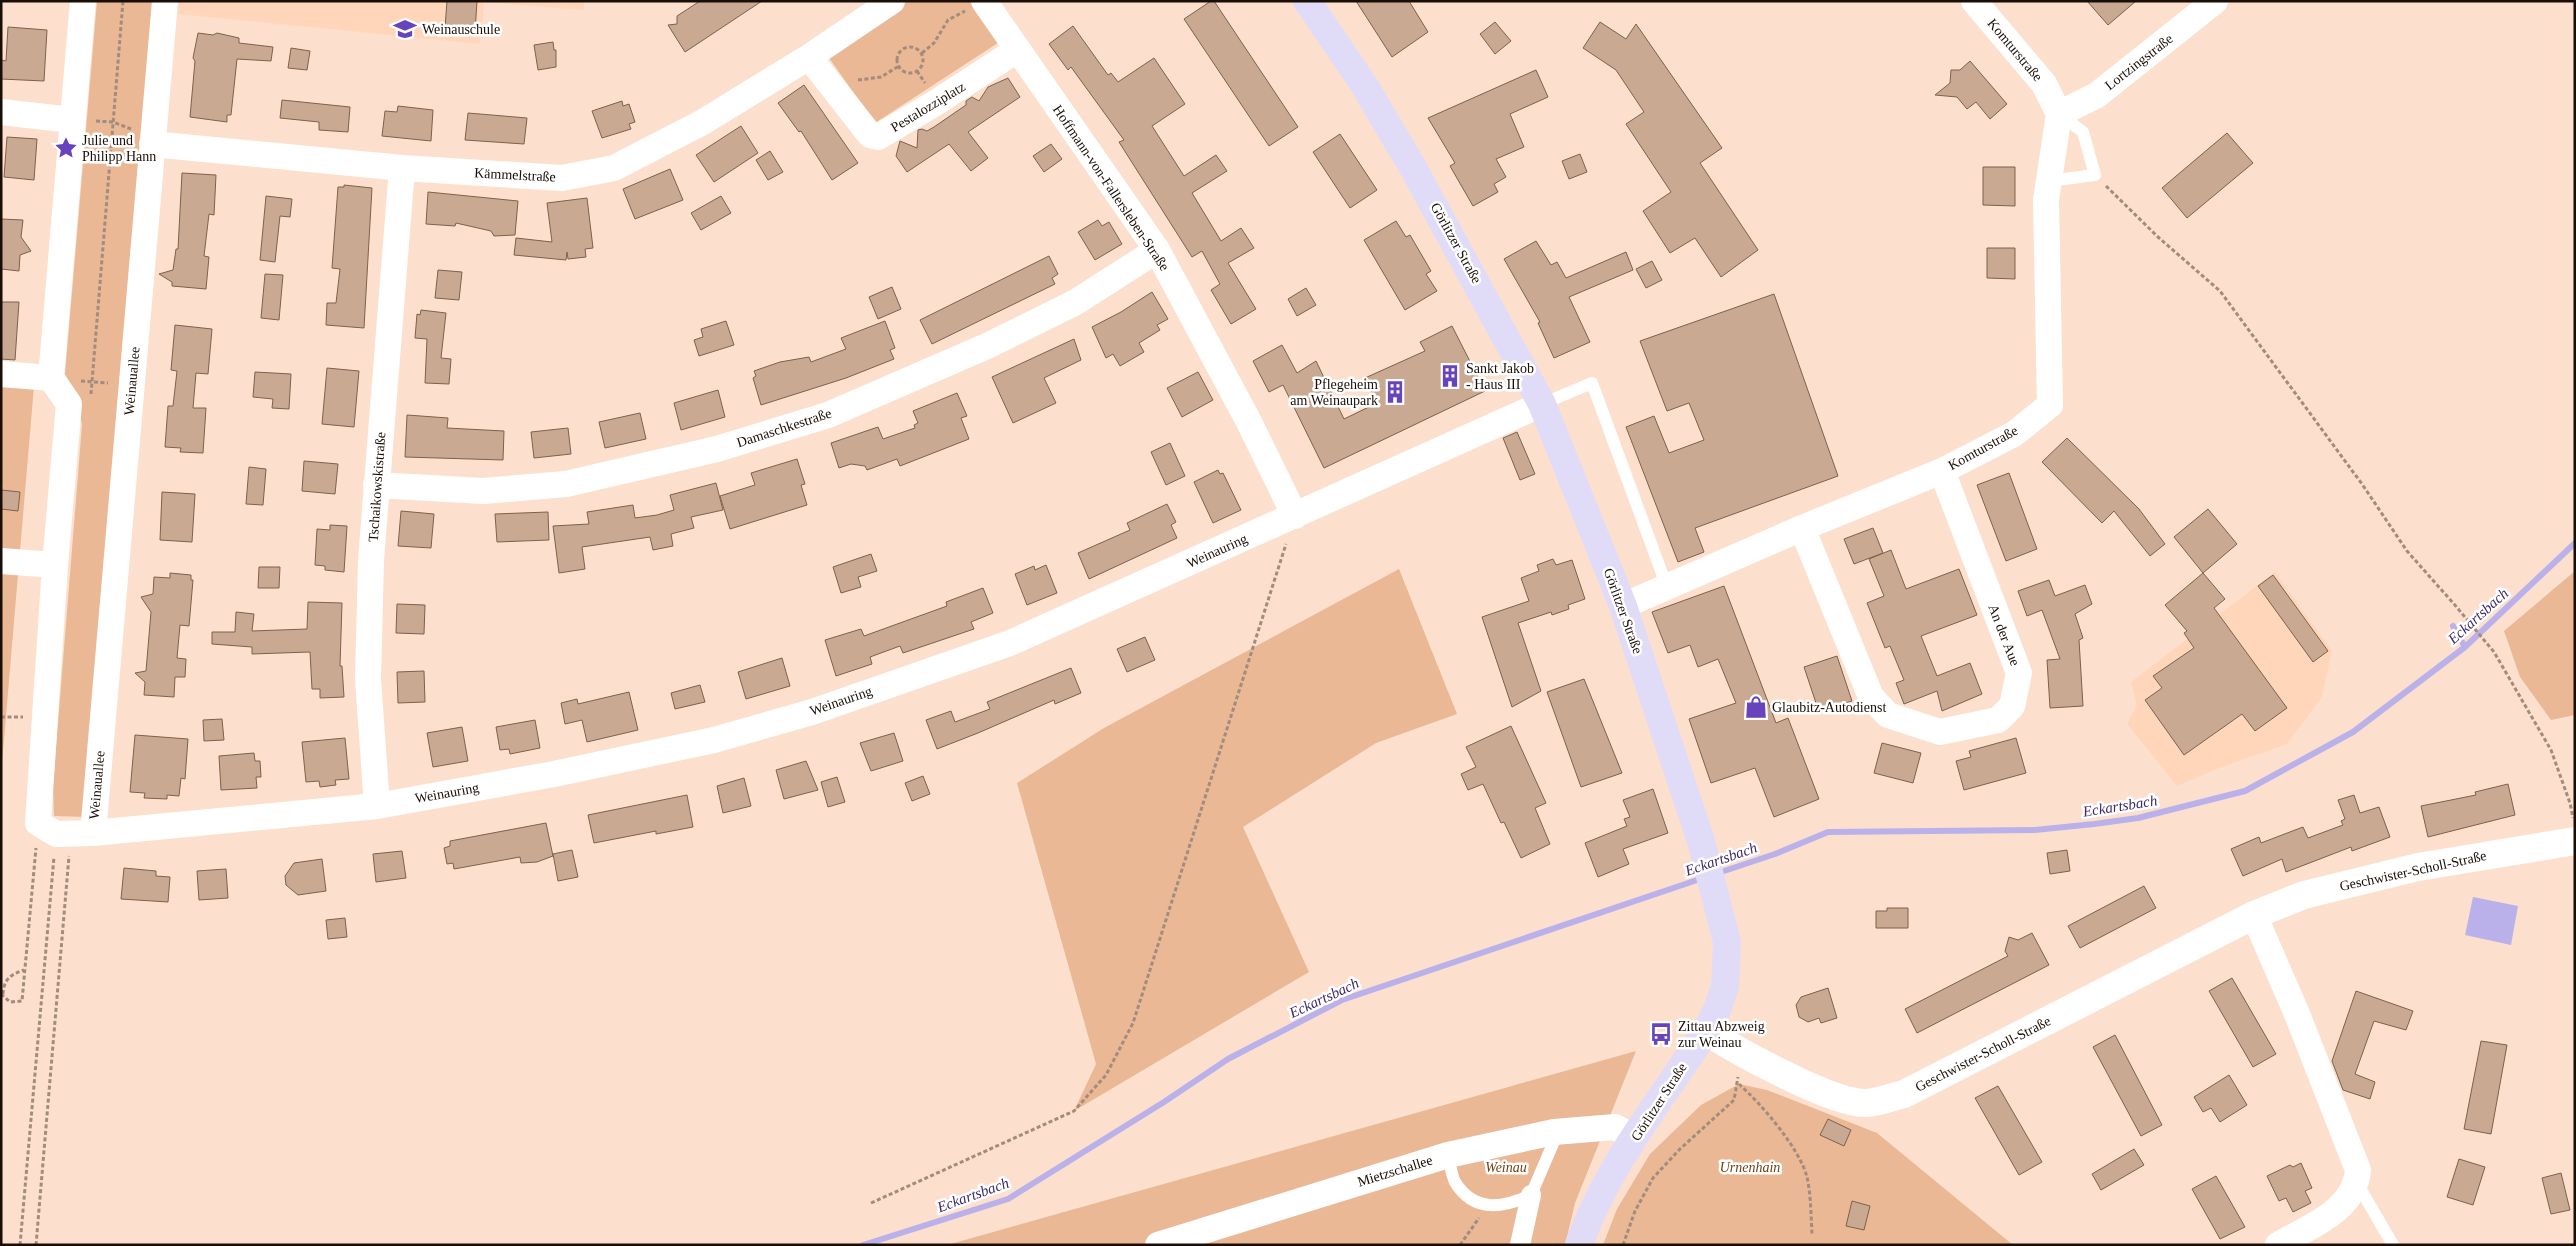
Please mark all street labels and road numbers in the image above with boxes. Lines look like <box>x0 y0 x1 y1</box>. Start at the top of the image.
street label: Komturstraße <box>1985 16 2045 84</box>
street label: Lortzingstraße <box>2102 31 2176 93</box>
street label: Pestalozziplatz <box>888 79 968 135</box>
street label: Hoffmann-von-Fallersleben-Straße <box>1050 102 1172 274</box>
street label: Kämmelstraße <box>474 165 556 185</box>
street label: Görlitzer Straße <box>1428 200 1484 286</box>
street label: Weinauallee <box>122 346 142 416</box>
street label: Damaschkestraße <box>735 406 833 450</box>
street label: Komturstraße <box>1946 423 2020 473</box>
street label: Tschaikowskistraße <box>366 432 388 542</box>
street label: Weinauring <box>1184 531 1250 571</box>
street label: Görlitzer Straße <box>1601 566 1645 656</box>
street label: An der Aue <box>1985 602 2023 668</box>
street label: Weinauring <box>808 683 874 719</box>
street label: Weinauallee <box>87 750 107 820</box>
street label: Weinauring <box>414 780 480 806</box>
street label: Geschwister-Scholl-Straße <box>2338 848 2488 894</box>
street label: Geschwister-Scholl-Straße <box>1913 1013 2053 1095</box>
street label: Görlitzer Straße <box>1628 1060 1690 1144</box>
street label: Mietzschallee <box>1356 1152 1434 1190</box>

